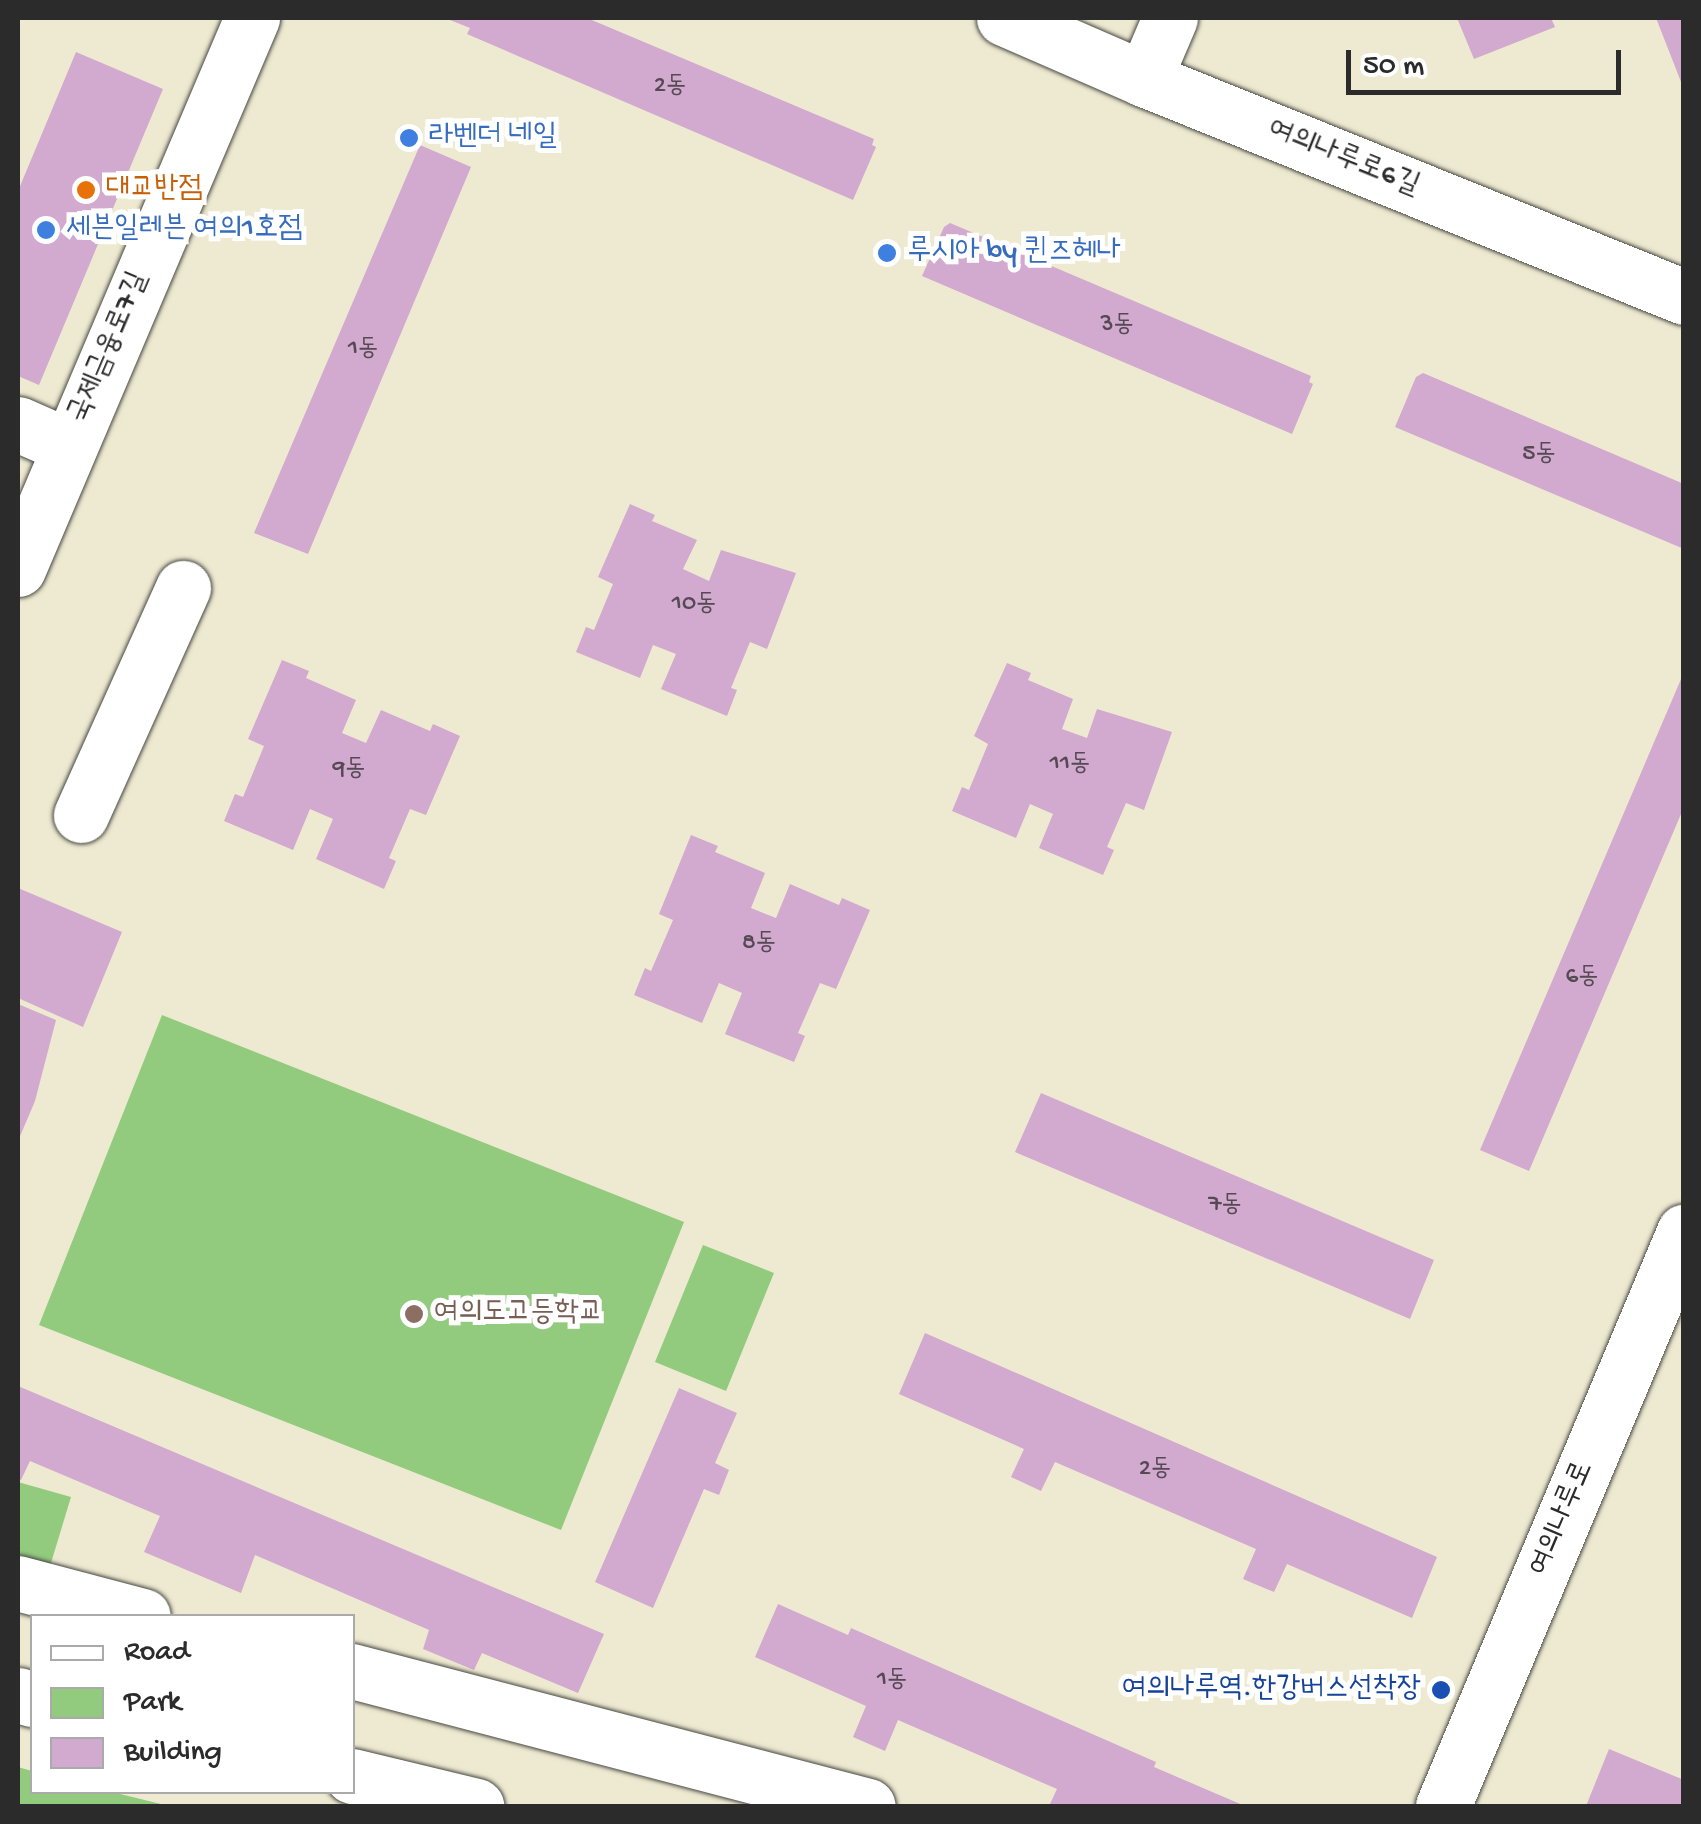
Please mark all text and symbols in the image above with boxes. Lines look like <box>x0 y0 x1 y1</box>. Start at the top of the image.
scale bar <box>1351 30 1626 92</box>
text: 50 m <box>1363 50 1424 85</box>
house number: 2동 <box>654 72 686 102</box>
street label: 여의나루로6길 <box>1262 112 1424 206</box>
place label: 라벤더 네일 <box>429 120 557 156</box>
marker: 라벤더 네일 <box>398 127 420 149</box>
place label: 대교반점 <box>106 172 203 208</box>
marker: 대교반점 <box>75 179 97 201</box>
place label: 세븐일레븐 여의1호점 <box>66 212 302 248</box>
marker: 세븐일레븐 여의1호점 <box>35 219 57 241</box>
place label: 루시아 by 퀸즈헤나 <box>907 235 1121 271</box>
marker: 루시아 by 퀸즈헤나 <box>876 242 898 264</box>
street label: 국제금융로7길 <box>62 267 158 429</box>
house number: 3동 <box>1100 311 1134 341</box>
house number: 1동 <box>348 335 378 365</box>
house number: 5동 <box>1522 440 1556 470</box>
house number: 10동 <box>672 590 716 620</box>
house number: 11동 <box>1050 750 1090 780</box>
house number: 9동 <box>333 755 365 785</box>
house number: 8동 <box>742 929 776 959</box>
house number: 6동 <box>1566 963 1598 993</box>
house number: 7동 <box>1208 1191 1242 1221</box>
place label: 여의도고등학교 <box>434 1296 603 1332</box>
marker: 여의도고등학교 <box>403 1303 425 1325</box>
house number: 2동 <box>1139 1455 1171 1485</box>
street label: 여의나루로 <box>1523 1456 1603 1582</box>
legend <box>30 1614 355 1794</box>
text: Road <box>124 1636 190 1671</box>
house number: 1동 <box>877 1666 907 1696</box>
place label: 여의나루역.한강버스선착장 <box>1122 1672 1421 1708</box>
marker: 여의나루역.한강버스선착장 <box>1430 1679 1452 1701</box>
text: Park <box>124 1686 181 1721</box>
text: Building <box>124 1736 222 1771</box>

